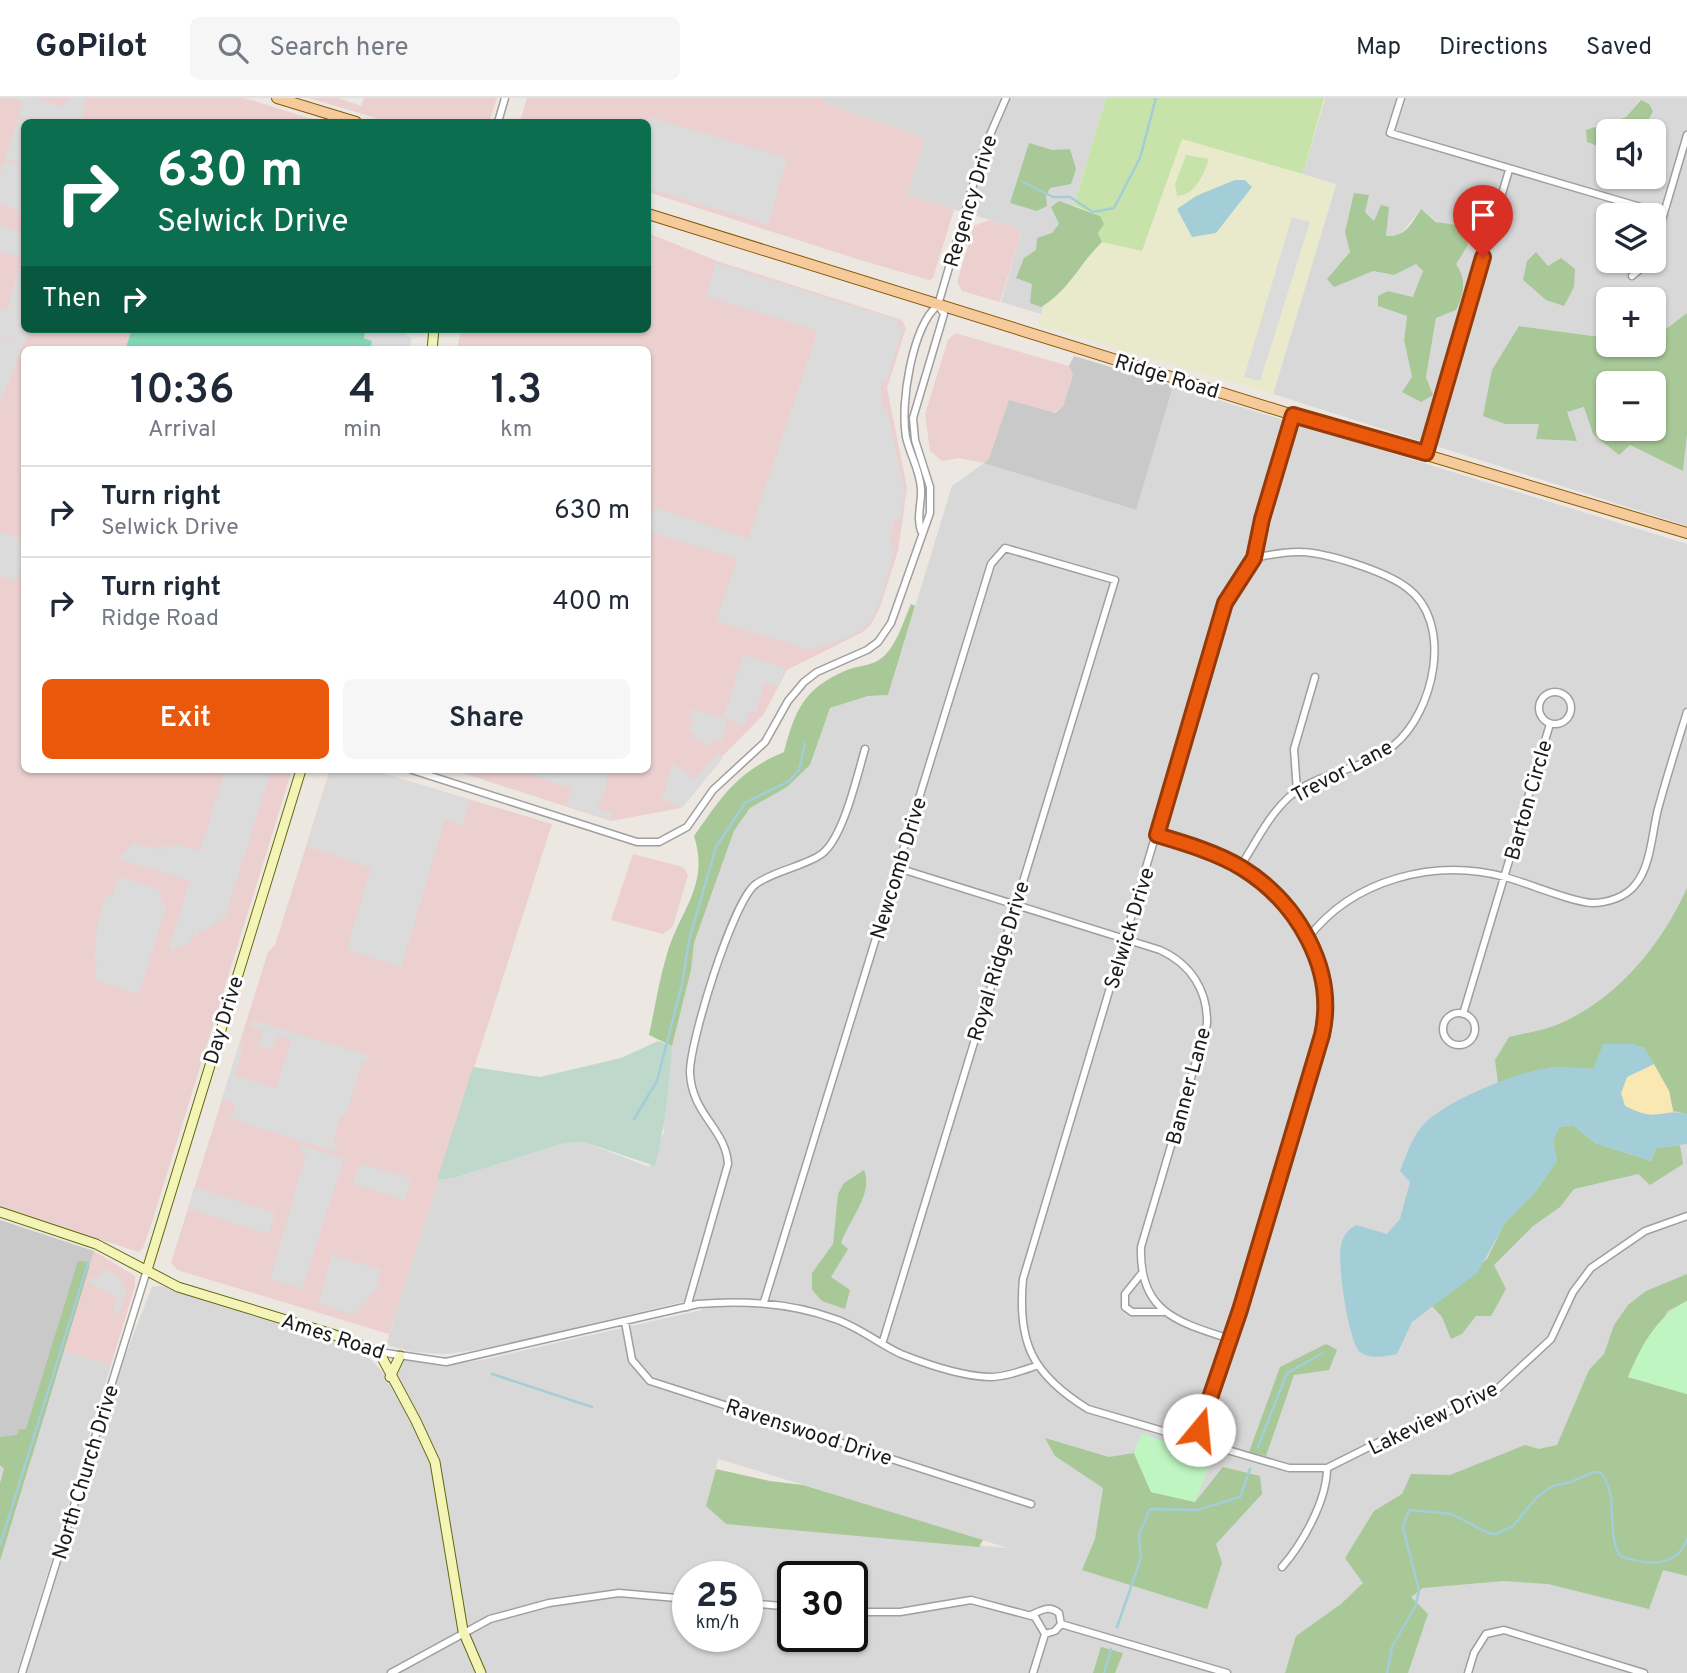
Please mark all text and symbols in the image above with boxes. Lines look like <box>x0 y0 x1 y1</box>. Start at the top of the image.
search box <box>190 17 680 80</box>
text: GoPilot <box>35 27 148 69</box>
icon: search <box>214 29 252 67</box>
text: Search here <box>270 32 408 65</box>
text: Map <box>1356 33 1401 63</box>
text: Directions <box>1439 33 1548 63</box>
text: Saved <box>1586 33 1652 63</box>
map controls <box>1596 119 1666 441</box>
button: sound <box>1596 119 1666 189</box>
street label: Regency Drive <box>939 132 1004 271</box>
text: 630 m <box>157 142 303 204</box>
icon: right <box>42 147 133 238</box>
pin <box>1453 185 1513 257</box>
icon: arrive <box>1464 196 1502 234</box>
text: Selwick Drive <box>157 203 349 243</box>
button: layers <box>1596 203 1666 273</box>
icon: right <box>115 280 153 318</box>
text: Then <box>42 283 101 316</box>
button: + <box>1596 287 1666 357</box>
street label: Ridge Road <box>1111 349 1222 406</box>
text: 10:36 <box>130 365 234 418</box>
text: 4 <box>349 365 376 418</box>
text: 1.3 <box>490 365 542 418</box>
button: − <box>1596 371 1666 441</box>
text: Arrival <box>148 416 216 445</box>
text: min <box>343 416 382 445</box>
text: km <box>500 416 532 445</box>
text: Turn right <box>101 481 221 514</box>
icon: right <box>42 493 80 531</box>
text: 630 m <box>554 495 630 528</box>
text: Selwick Drive <box>101 514 239 543</box>
text: Turn right <box>101 572 221 605</box>
icon: right <box>42 584 80 622</box>
text: 400 m <box>553 586 630 619</box>
text: Ridge Road <box>101 605 219 634</box>
button: Exit <box>42 679 329 759</box>
button: Share <box>343 679 630 759</box>
street label: Trevor Lane <box>1287 734 1398 810</box>
street label: Barton Circle <box>1499 737 1559 864</box>
street label: Newcomb Drive <box>865 794 934 943</box>
street label: Selwick Drive <box>1099 864 1162 992</box>
street label: Royal Ridge Drive <box>962 878 1037 1045</box>
street label: Day Drive <box>198 973 251 1068</box>
street label: Banner Lane <box>1161 1025 1218 1148</box>
street label: Ames Road <box>278 1308 388 1367</box>
street label: Lakeview Drive <box>1364 1376 1503 1462</box>
street label: North Church Drive <box>47 1382 126 1563</box>
position arrow <box>1162 1393 1236 1467</box>
street label: Ravenswood Drive <box>722 1394 895 1473</box>
speed limit sign: 30 <box>777 1561 868 1652</box>
text: 25 <box>696 1575 739 1619</box>
text: km/h <box>696 1612 739 1635</box>

